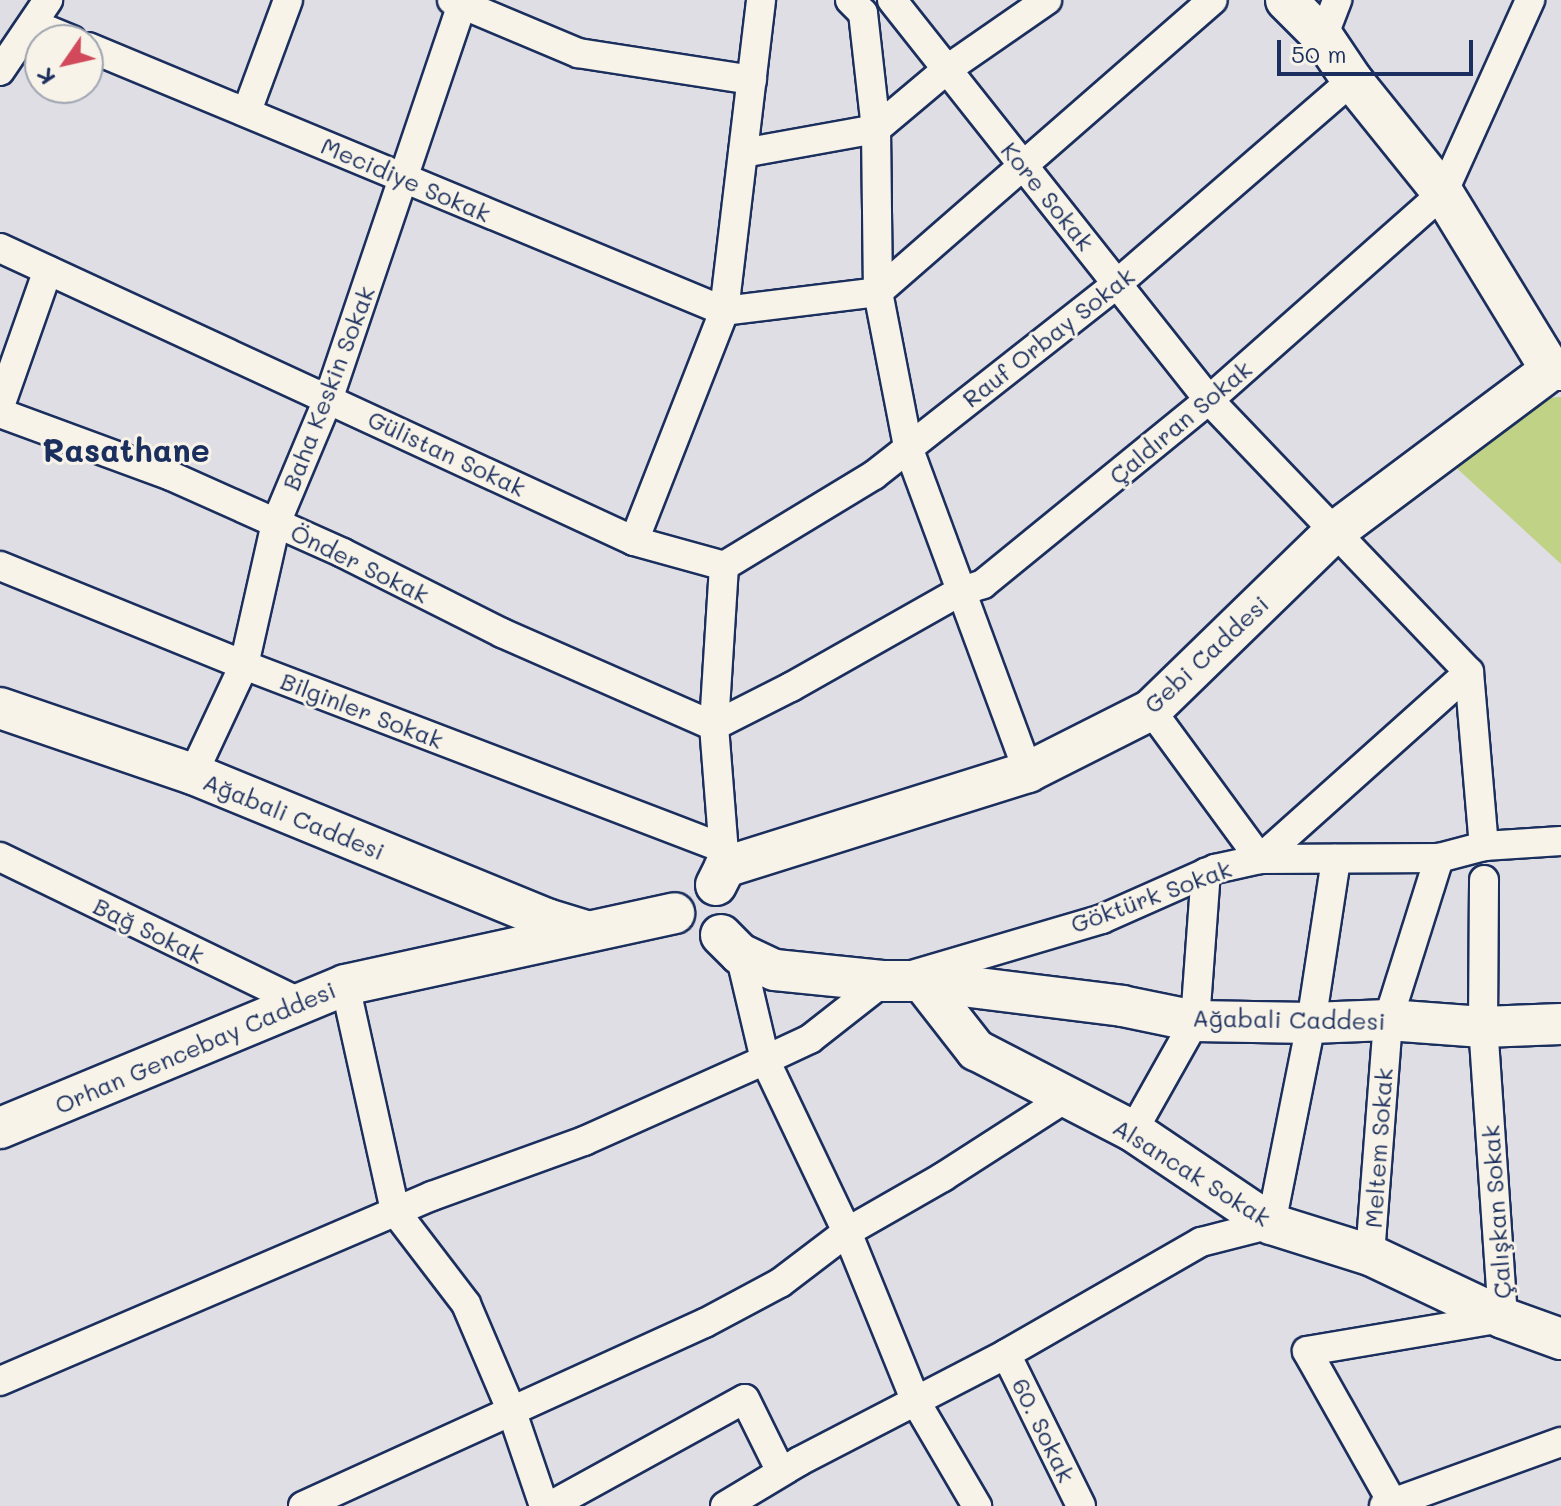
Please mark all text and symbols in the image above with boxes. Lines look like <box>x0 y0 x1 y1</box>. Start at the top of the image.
north arrow <box>24 24 104 104</box>
scale bar <box>1281 24 1477 74</box>
text: 50 m <box>1291 38 1347 69</box>
text: K <box>29 62 61 91</box>
street label: Mecidiye Sokak <box>317 130 495 228</box>
street label: Kore Sokak <box>995 136 1101 256</box>
street label: Rauf Orbay Sokak <box>956 261 1140 413</box>
street label: Baha Keskin Sokak <box>276 282 380 494</box>
street label: Çaldıran Sokak <box>1103 354 1257 490</box>
street label: Gülistan Sokak <box>364 404 530 502</box>
district label: Rasathane <box>42 430 210 468</box>
street label: Önder Sokak <box>286 517 434 609</box>
street label: Gebi Caddesi <box>1138 589 1274 719</box>
street label: Bilginler Sokak <box>277 666 447 754</box>
street label: Ağabali Caddesi <box>199 766 389 866</box>
street label: Göktürk Sokak <box>1067 854 1235 938</box>
street label: Bağ Sokak <box>89 891 209 969</box>
street label: Orhan Gencebay Caddesi <box>50 975 340 1119</box>
street label: Ağabali Caddesi <box>1192 1003 1386 1035</box>
street label: Meltem Sokak <box>1358 1067 1398 1229</box>
street label: Alsancak Sokak <box>1108 1112 1276 1232</box>
street label: Çalışkan Sokak <box>1476 1124 1516 1300</box>
street label: 60. Sokak <box>1006 1373 1082 1487</box>

